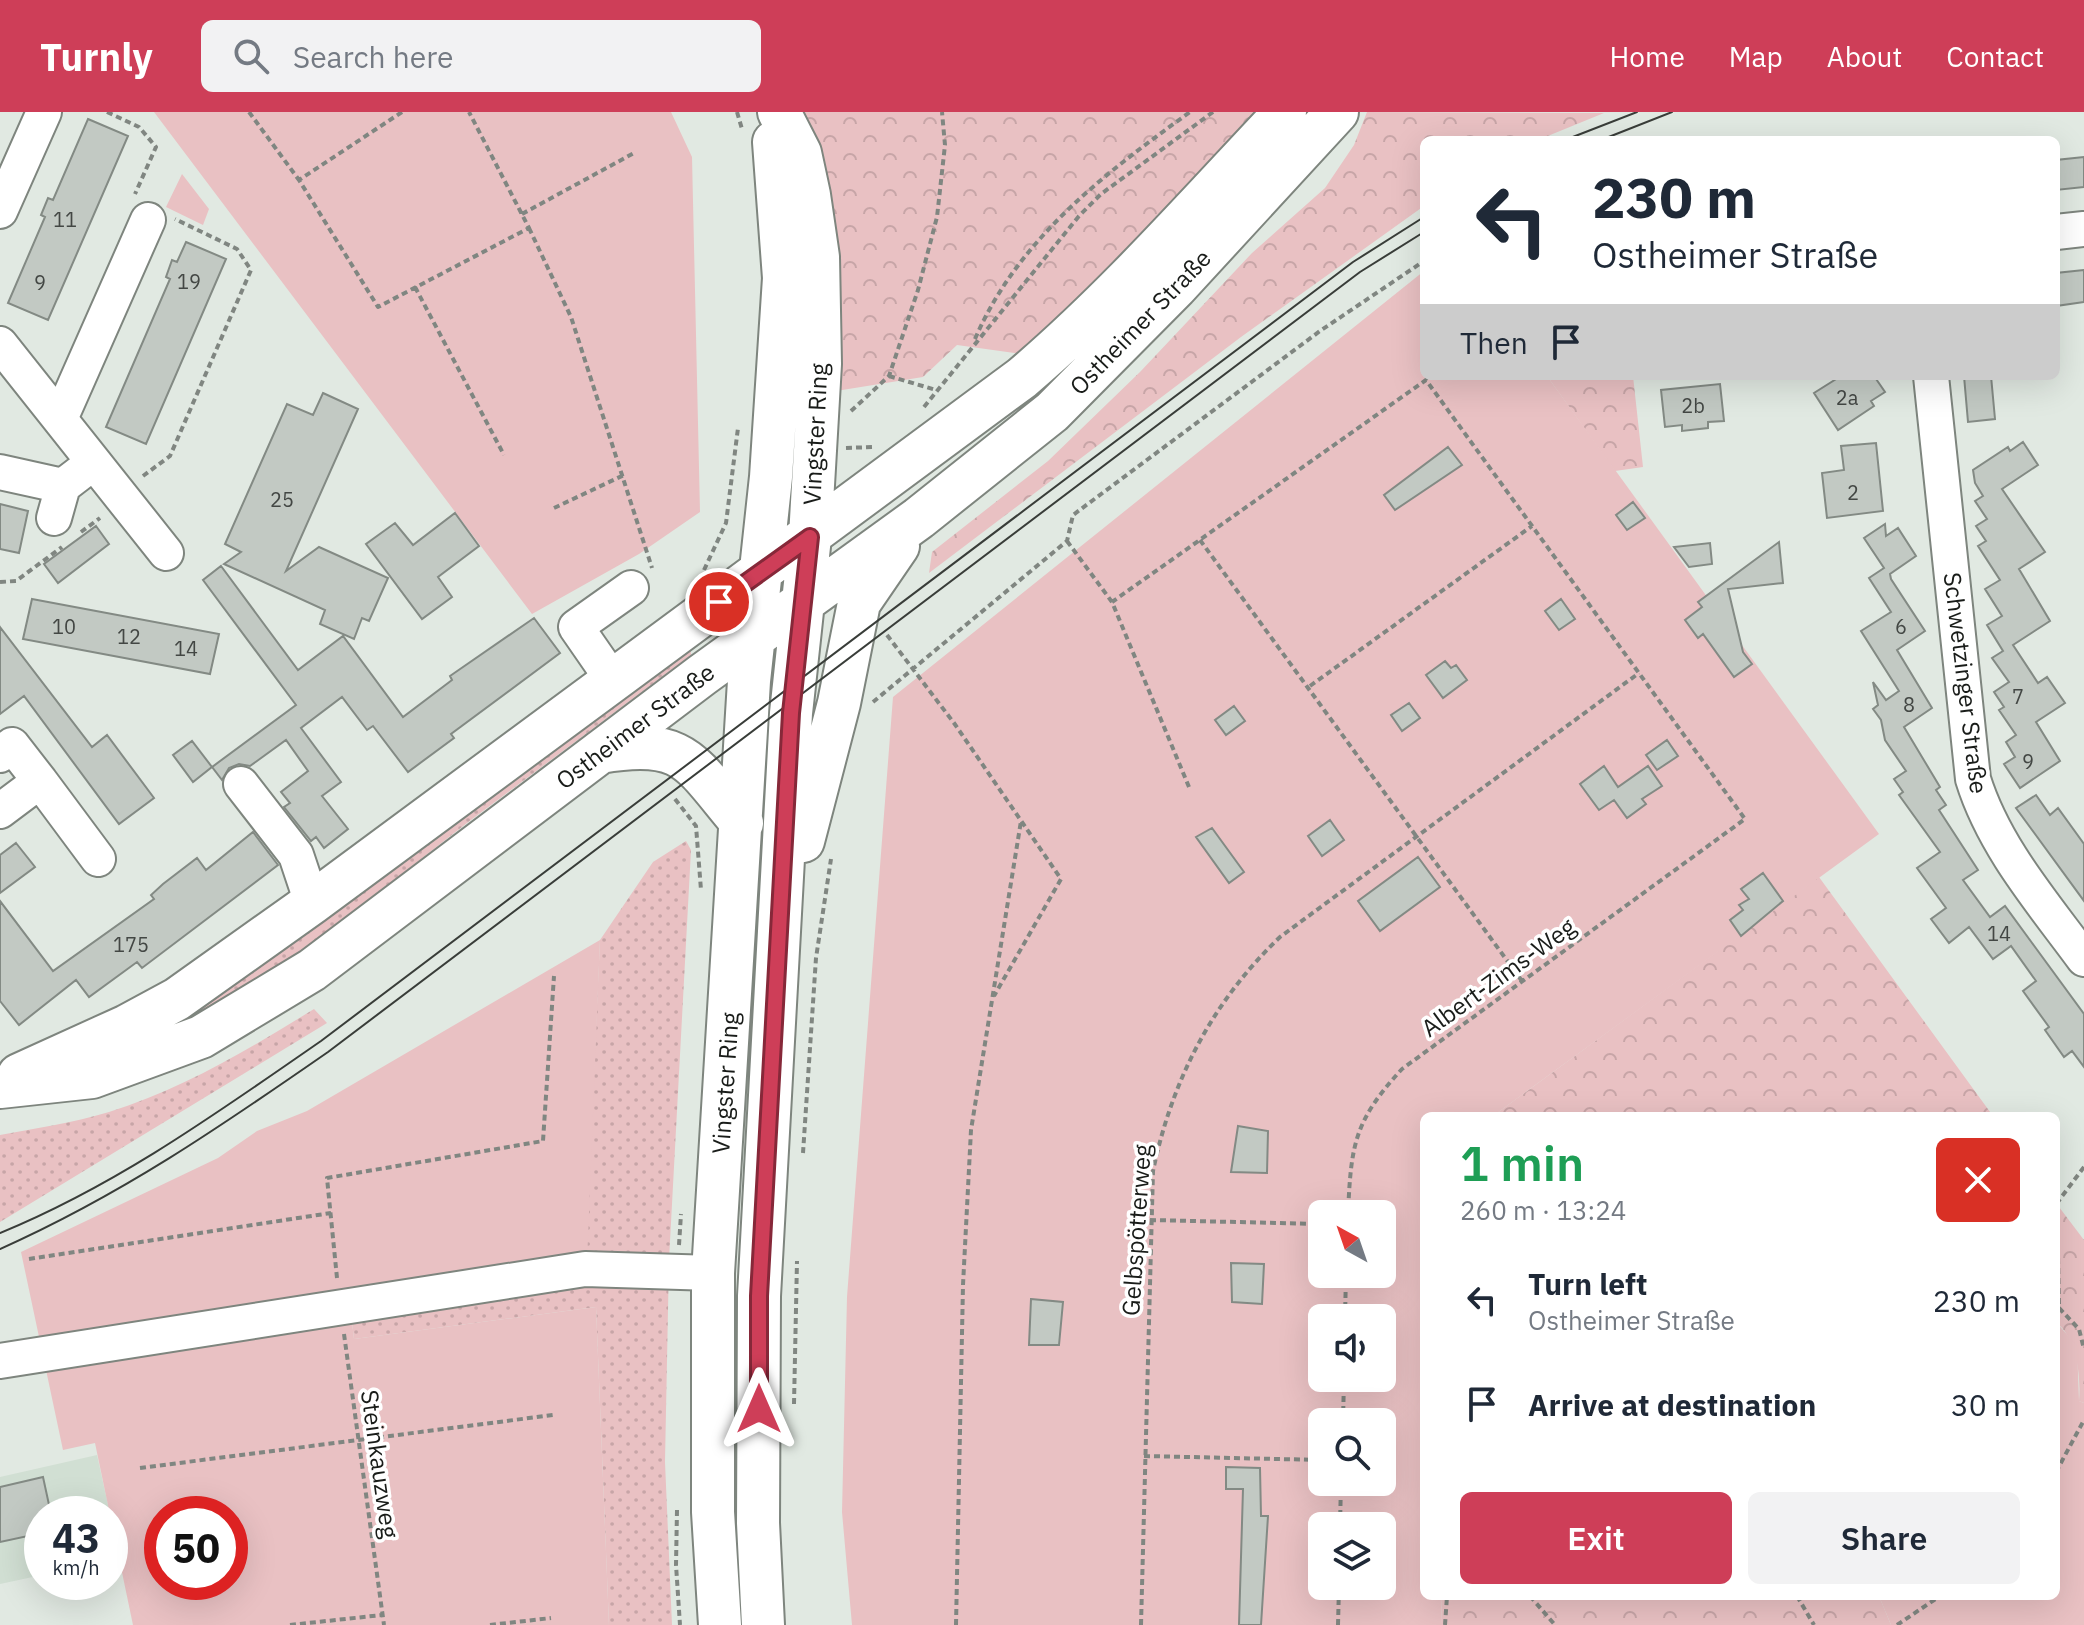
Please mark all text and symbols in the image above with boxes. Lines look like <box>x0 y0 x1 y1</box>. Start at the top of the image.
search box <box>201 20 761 92</box>
text: Turnly <box>40 32 153 81</box>
icon: search <box>229 34 273 78</box>
text: Search here <box>293 37 454 76</box>
text: Home <box>1609 38 1685 75</box>
text: Map <box>1729 38 1783 75</box>
text: About <box>1827 38 1902 75</box>
text: Contact <box>1946 38 2044 75</box>
text: 230 m <box>1592 161 1756 233</box>
icon: left <box>1460 168 1564 272</box>
house number: 11 <box>53 206 77 233</box>
text: Ostheimer Straße <box>1592 231 1878 278</box>
street label: Ostheimer Straße <box>1062 242 1218 402</box>
house number: 19 <box>177 268 201 295</box>
house number: 9 <box>34 269 46 296</box>
icon: arrive <box>1544 320 1588 364</box>
text: Then <box>1460 323 1528 362</box>
street label: Vingster Ring <box>795 362 835 506</box>
house number: 2a <box>1836 384 1859 411</box>
house number: 2b <box>1681 392 1705 419</box>
house number: 2 <box>1847 479 1859 506</box>
house number: 25 <box>270 486 294 513</box>
pin <box>685 568 753 636</box>
street label: Schwetzinger Straße <box>1937 570 1995 796</box>
icon: arrive <box>697 580 741 624</box>
house number: 10 <box>52 613 76 640</box>
house number: 6 <box>1895 613 1907 640</box>
house number: 12 <box>117 623 141 650</box>
house number: 14 <box>174 635 198 662</box>
street label: Ostheimer Straße <box>549 656 721 796</box>
house number: 7 <box>2012 683 2024 710</box>
house number: 8 <box>1903 691 1915 718</box>
house number: 9 <box>2022 748 2034 775</box>
street label: Albert-Zims-Weg <box>1415 910 1582 1044</box>
house number: 14 <box>1987 920 2011 947</box>
house number: 175 <box>113 931 149 958</box>
street label: Vingster Ring <box>704 1011 746 1155</box>
text: 1 min <box>1460 1132 1584 1194</box>
button: close <box>1936 1138 2020 1222</box>
street label: Gelbspötterweg <box>1114 1143 1158 1317</box>
text: 260 m · 13:24 <box>1460 1193 1626 1227</box>
north arrow <box>1308 1200 1396 1288</box>
map controls <box>1308 1200 1396 1600</box>
text: Turn left <box>1528 1264 1647 1303</box>
icon: left <box>1460 1278 1504 1322</box>
text: 230 m <box>1933 1281 2020 1320</box>
text: Ostheimer Straße <box>1528 1303 1735 1337</box>
button: sound <box>1308 1304 1396 1392</box>
position arrow <box>717 1367 801 1451</box>
icon: arrive <box>1460 1382 1504 1426</box>
text: Arrive at destination <box>1528 1385 1816 1424</box>
text: 30 m <box>1951 1385 2020 1424</box>
street label: Steinkauzweg <box>354 1388 406 1540</box>
button: search <box>1308 1408 1396 1496</box>
button: Exit <box>1460 1492 1732 1584</box>
button: Share <box>1748 1492 2020 1584</box>
speed limit sign: 50 <box>144 1496 248 1600</box>
text: 43 <box>52 1512 100 1564</box>
button: layers <box>1308 1512 1396 1600</box>
text: km/h <box>52 1554 100 1581</box>

